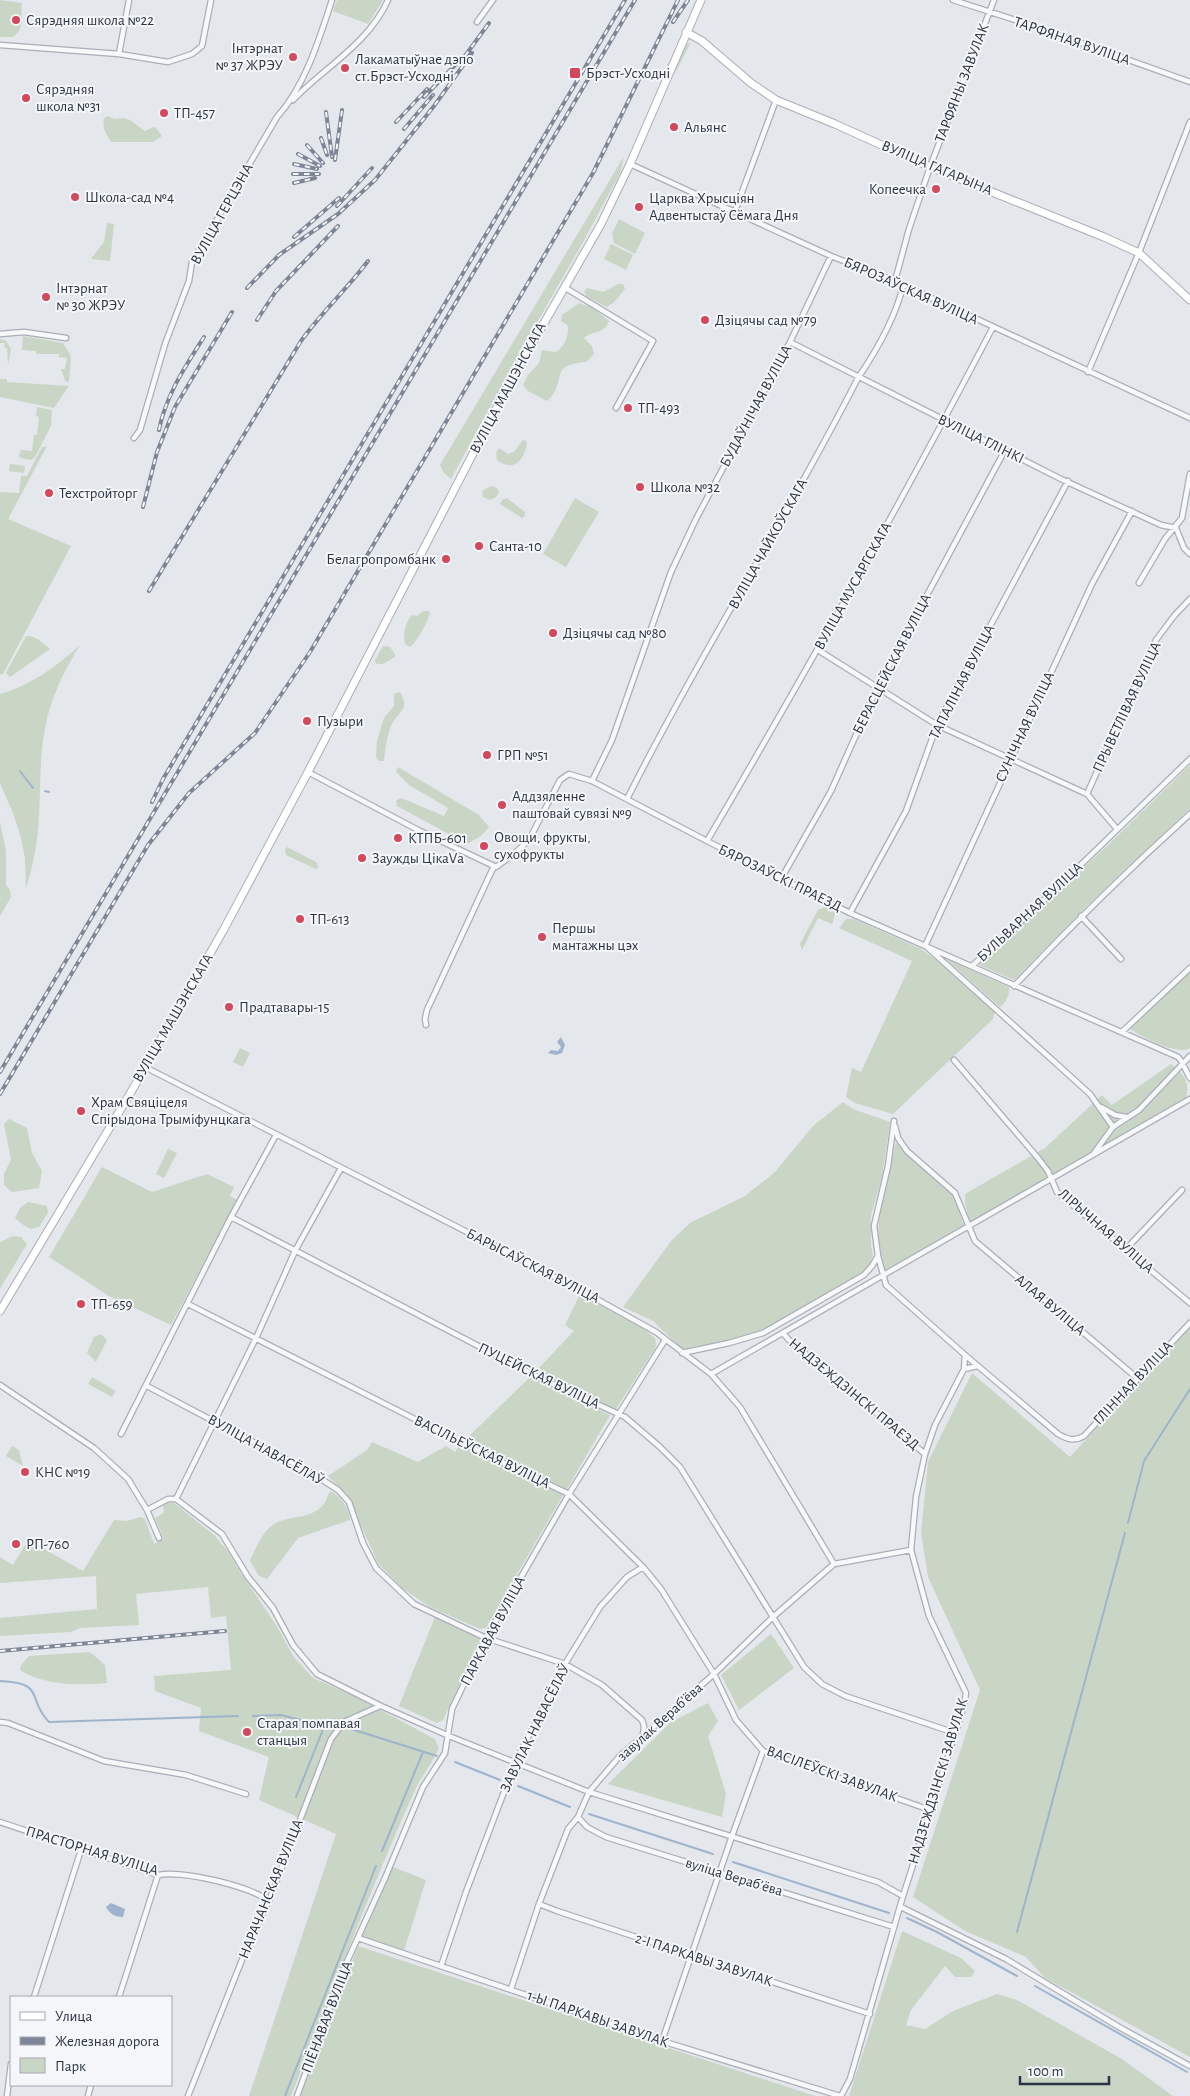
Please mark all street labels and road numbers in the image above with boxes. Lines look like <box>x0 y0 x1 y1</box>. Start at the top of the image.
street label: ТАРФЯНАЯ ВУЛІЦА <box>1012 14 1132 68</box>
street label: ТАРФЯНЫ ЗАВУЛАК <box>932 21 992 145</box>
street label: ВУЛІЦА ГАГАРЫНА <box>879 138 995 198</box>
street label: ВУЛІЦА ГЕРЦЭНА <box>188 161 256 267</box>
street label: БЯРОЗАЎСКАЯ ВУЛІЦА <box>841 254 981 328</box>
street label: ВУЛІЦА МАШЭНСКАГА <box>467 320 549 456</box>
street label: БУДАЎНІЧАЯ ВУЛІЦА <box>717 342 795 469</box>
street label: ВУЛІЦА ГЛІНКІ <box>935 412 1027 466</box>
street label: ВУЛІЦА ЧАЙКОЎСКАГА <box>725 476 810 612</box>
street label: ВУЛІЦА МУСАРГСКАГА <box>812 519 894 652</box>
street label: БЕРАСЦЕЙСКАЯ ВУЛІЦА <box>850 591 934 737</box>
street label: ТАПАЛІНАЯ ВУЛІЦА <box>927 622 997 742</box>
street label: ПРЫВЕТЛІВАЯ ВУЛІЦА <box>1090 639 1164 774</box>
street label: СУНІЧНАЯ ВУЛІЦА <box>993 669 1057 785</box>
street label: БЯРОЗАЎСКІ ПРАЕЗД <box>716 841 845 914</box>
street label: БУЛЬВАРНАЯ ВУЛІЦА <box>974 859 1086 965</box>
street label: ВУЛІЦА МАШЭНСКАГА <box>130 951 216 1085</box>
street label: ЛІРЫЧНАЯ ВУЛІЦА <box>1056 1186 1157 1276</box>
street label: БАРЫСАЎСКАЯ ВУЛІЦА <box>464 1225 603 1306</box>
street label: АЛАЯ ВУЛІЦА <box>1012 1271 1088 1339</box>
street label: НАДЗЕЖДЗІНСКІ ПРАЕЗД <box>786 1335 922 1453</box>
street label: ГЛІННАЯ ВУЛІЦА <box>1090 1338 1176 1428</box>
street label: ПУЦЕЙСКАЯ ВУЛІЦА <box>476 1340 602 1412</box>
street label: ВУЛІЦА НАВАСЁЛАЎ <box>205 1411 328 1488</box>
street label: ВАСІЛЬЕЎСКАЯ ВУЛІЦА <box>412 1412 553 1491</box>
street label: ПАРКАВАЯ ВУЛІЦА <box>458 1574 528 1688</box>
street label: ЗАВУЛАК НАВАСЁЛАЎ <box>497 1661 573 1794</box>
street label: завулак Верабʼёва <box>614 1680 706 1764</box>
street label: НАДЗЕЖДЗІНСКІ ЗАВУЛАК <box>906 1696 971 1866</box>
street label: ВАСІЛЕЎСКІ ЗАВУЛАК <box>764 1742 900 1805</box>
street label: НАРАЧАНСКАЯ ВУЛІЦА <box>236 1817 306 1961</box>
street label: ПРАСТОРНАЯ ВУЛІЦА <box>24 1824 160 1878</box>
street label: вуліца Верабʼёва <box>684 1855 785 1899</box>
street label: 2-І ПАРКАВЫ ЗАВУЛАК <box>633 1931 775 1989</box>
street label: ПІЁНАВАЯ ВУЛІЦА <box>298 1958 355 2075</box>
street label: 1-Ы ПАРКАВЫ ЗАВУЛАК <box>525 1988 671 2050</box>

